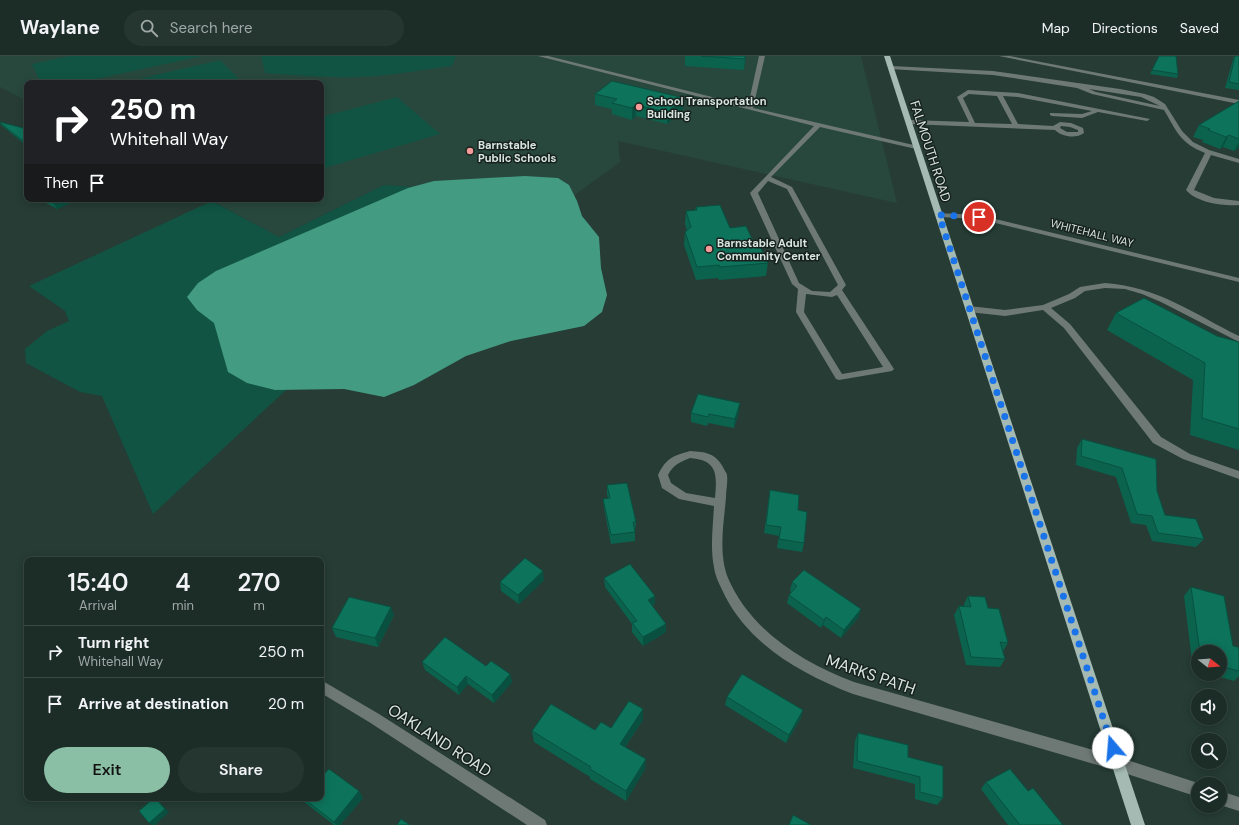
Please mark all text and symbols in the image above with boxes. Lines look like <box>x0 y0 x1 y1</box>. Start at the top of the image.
search box <box>124 10 404 46</box>
text: Waylane <box>20 15 100 40</box>
icon: search <box>138 17 160 39</box>
text: Search here <box>170 18 253 38</box>
text: Map <box>1042 19 1070 37</box>
text: Directions <box>1092 19 1158 37</box>
text: Saved <box>1180 19 1219 37</box>
text: 250 m <box>110 91 196 128</box>
place label: School Transportation Building <box>647 94 767 121</box>
icon: right <box>44 96 96 148</box>
street label: FALMOUTH ROAD <box>906 98 955 204</box>
marker: School Transportation Building <box>634 102 644 112</box>
text: Whitehall Way <box>110 127 228 151</box>
place label: Barnstable Public Schools <box>478 138 556 165</box>
marker: Barnstable Public Schools <box>465 146 475 156</box>
icon: arrive <box>86 172 108 194</box>
text: Then <box>44 173 78 193</box>
pin <box>962 200 996 234</box>
icon: arrive <box>968 206 990 228</box>
street label: WHITEHALL WAY <box>1049 216 1136 250</box>
place label: Barnstable Adult Community Center <box>717 236 821 263</box>
marker: Barnstable Adult Community Center <box>704 244 714 254</box>
text: 15:40 <box>67 567 128 598</box>
text: 4 <box>175 567 191 598</box>
text: 270 <box>238 567 281 598</box>
text: Arrival <box>79 597 117 614</box>
text: min <box>172 597 194 614</box>
text: m <box>253 597 265 614</box>
text: Turn right <box>78 633 149 653</box>
icon: right <box>44 641 66 663</box>
text: 250 m <box>259 642 304 662</box>
north arrow <box>1191 645 1227 681</box>
map controls <box>1191 645 1227 813</box>
street label: MARKS PATH <box>823 649 918 700</box>
text: Whitehall Way <box>78 653 163 670</box>
button: sound <box>1191 689 1227 725</box>
icon: arrive <box>44 693 66 715</box>
text: Arrive at destination <box>78 694 229 714</box>
text: 20 m <box>268 694 304 714</box>
street label: OAKLAND ROAD <box>384 699 496 782</box>
position arrow <box>1092 727 1134 769</box>
button: search <box>1191 733 1227 769</box>
button: Exit <box>44 747 170 793</box>
button: Share <box>178 747 304 793</box>
button: layers <box>1191 777 1227 813</box>

